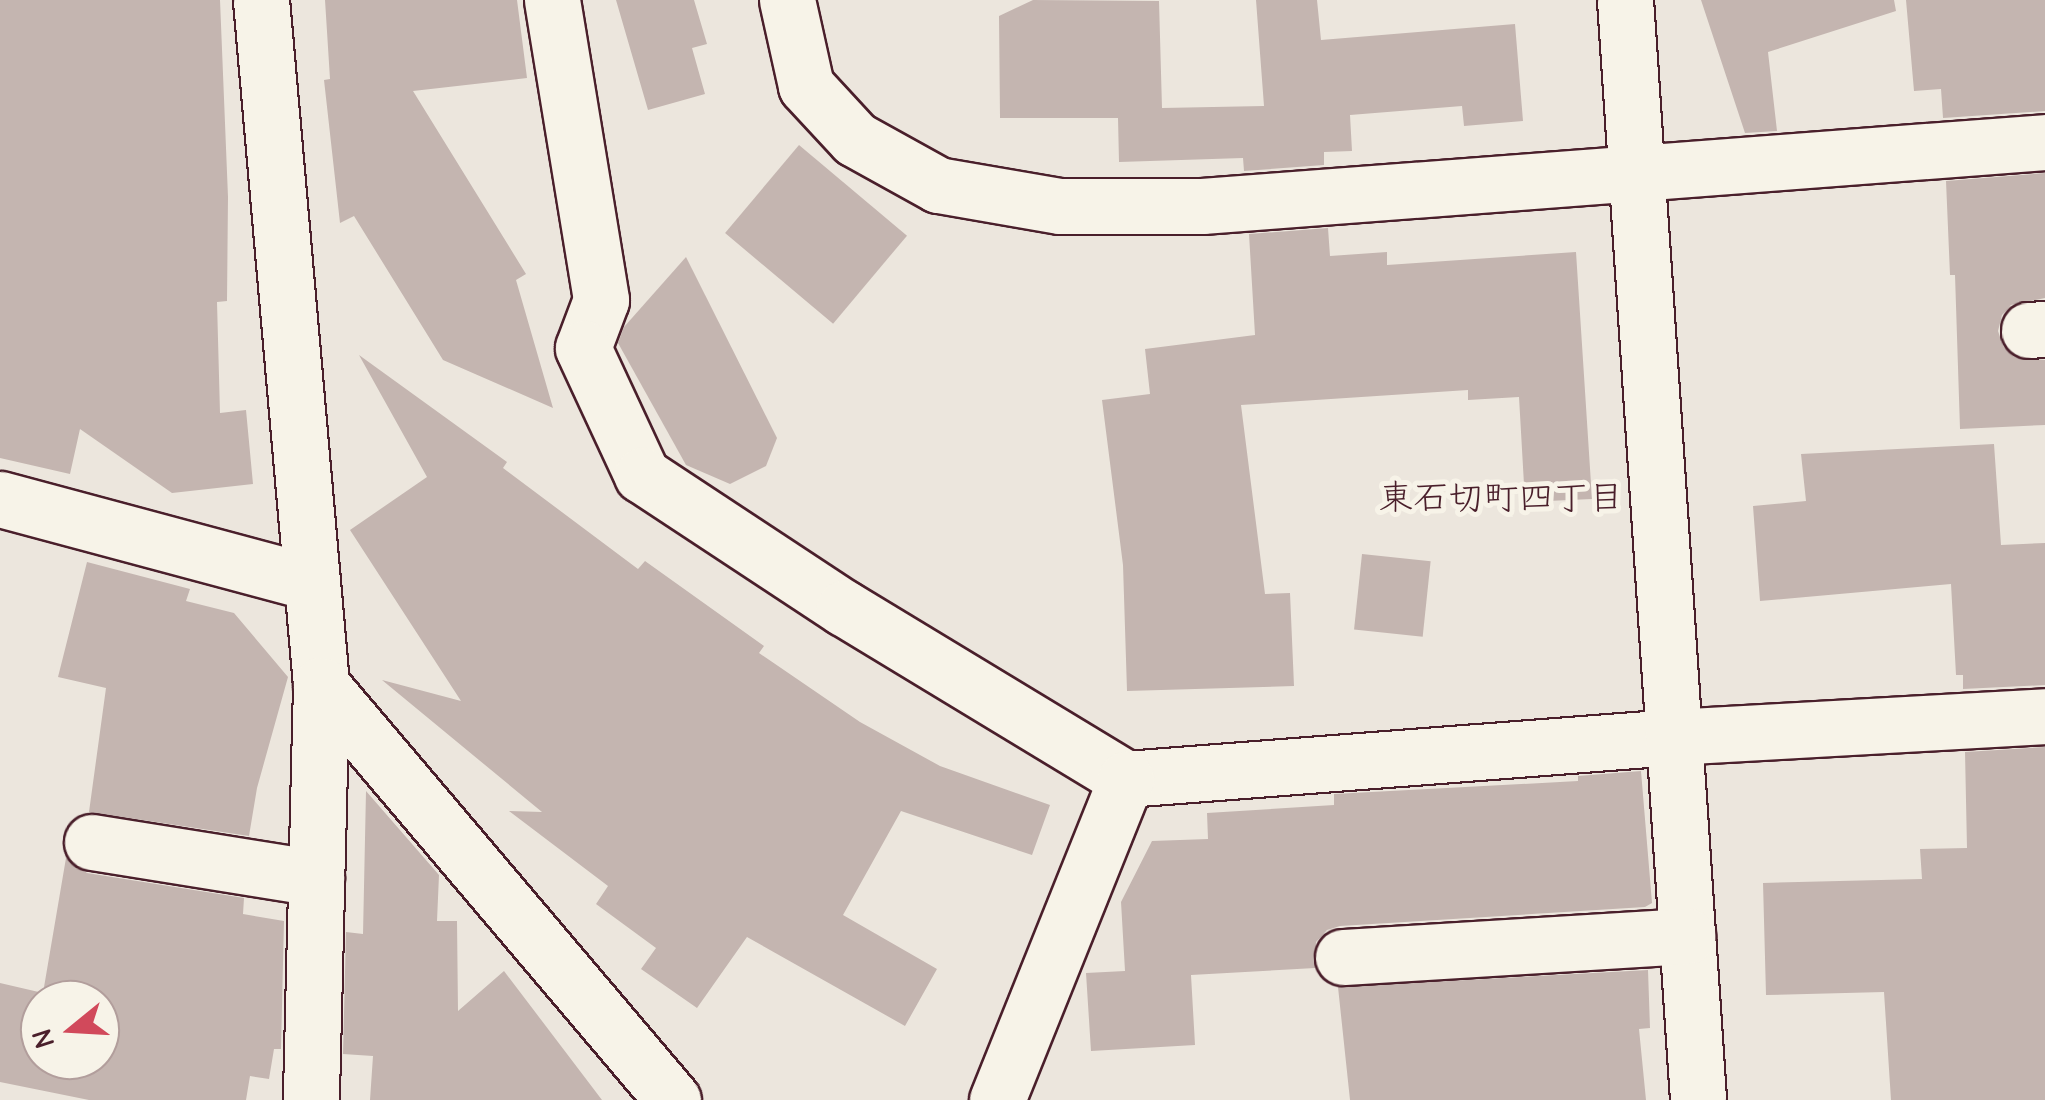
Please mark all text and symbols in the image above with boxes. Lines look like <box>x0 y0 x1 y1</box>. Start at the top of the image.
district label: 東石切町四丁目 <box>1379 477 1623 519</box>
north arrow <box>20 980 120 1080</box>
text: N <box>25 1025 61 1052</box>

